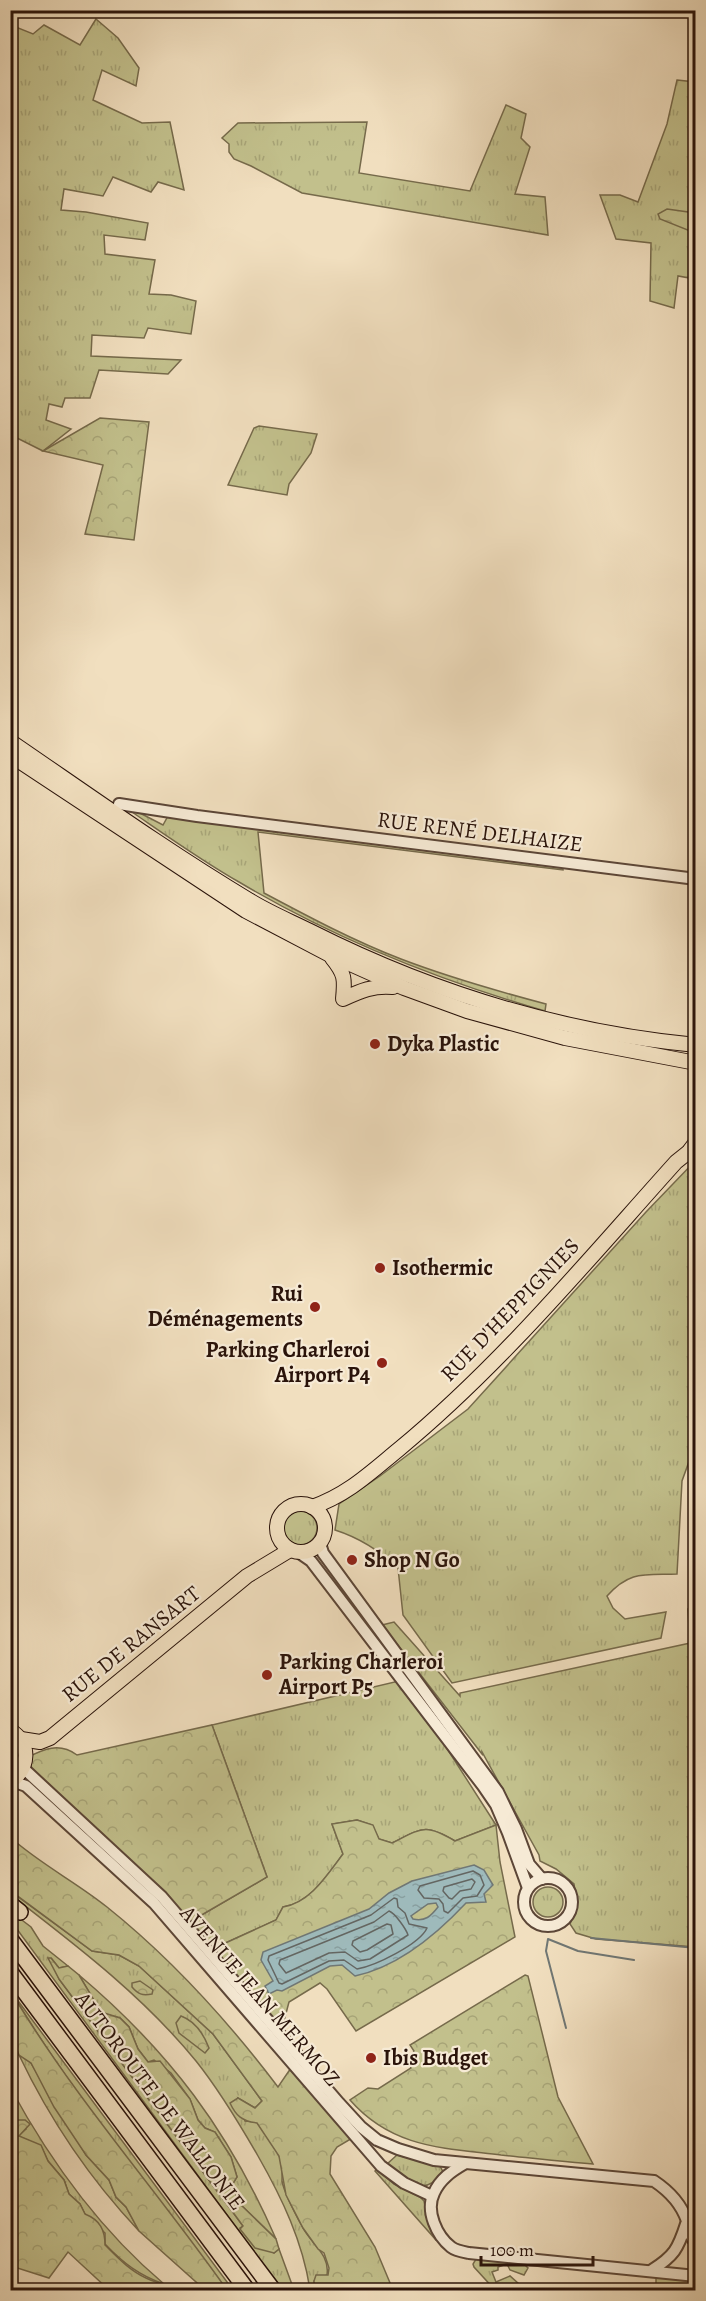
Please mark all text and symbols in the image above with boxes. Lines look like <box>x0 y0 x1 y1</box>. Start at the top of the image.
street label: RUE RENÉ DELHAIZE <box>376 805 584 859</box>
place label: Dyka Plastic <box>387 1029 500 1059</box>
marker: Dyka Plastic <box>368 1037 382 1051</box>
street label: RUE D'HEPPIGNIES <box>434 1232 586 1388</box>
place label: Isothermic <box>392 1253 493 1283</box>
marker: Isothermic <box>373 1261 387 1275</box>
place label: Rui Déménagements <box>148 1279 303 1334</box>
marker: Rui Déménagements <box>308 1300 322 1314</box>
place label: Parking Charleroi Airport P4 <box>205 1335 370 1390</box>
marker: Parking Charleroi Airport P4 <box>375 1356 389 1370</box>
place label: Shop N Go <box>364 1545 460 1575</box>
marker: Shop N Go <box>345 1553 359 1567</box>
street label: RUE DE RANSART <box>55 1579 207 1709</box>
place label: Parking Charleroi Airport P5 <box>278 1647 444 1702</box>
marker: Parking Charleroi Airport P5 <box>260 1668 274 1682</box>
street label: AVENUE JEAN MERMOZ <box>172 1898 347 2093</box>
street label: AUTOROUTE DE WALLONIE <box>67 1985 252 2216</box>
place label: Ibis Budget <box>383 2043 489 2073</box>
marker: Ibis Budget <box>364 2051 378 2065</box>
scale bar <box>481 2229 594 2267</box>
text: 100 m <box>490 2238 534 2262</box>

